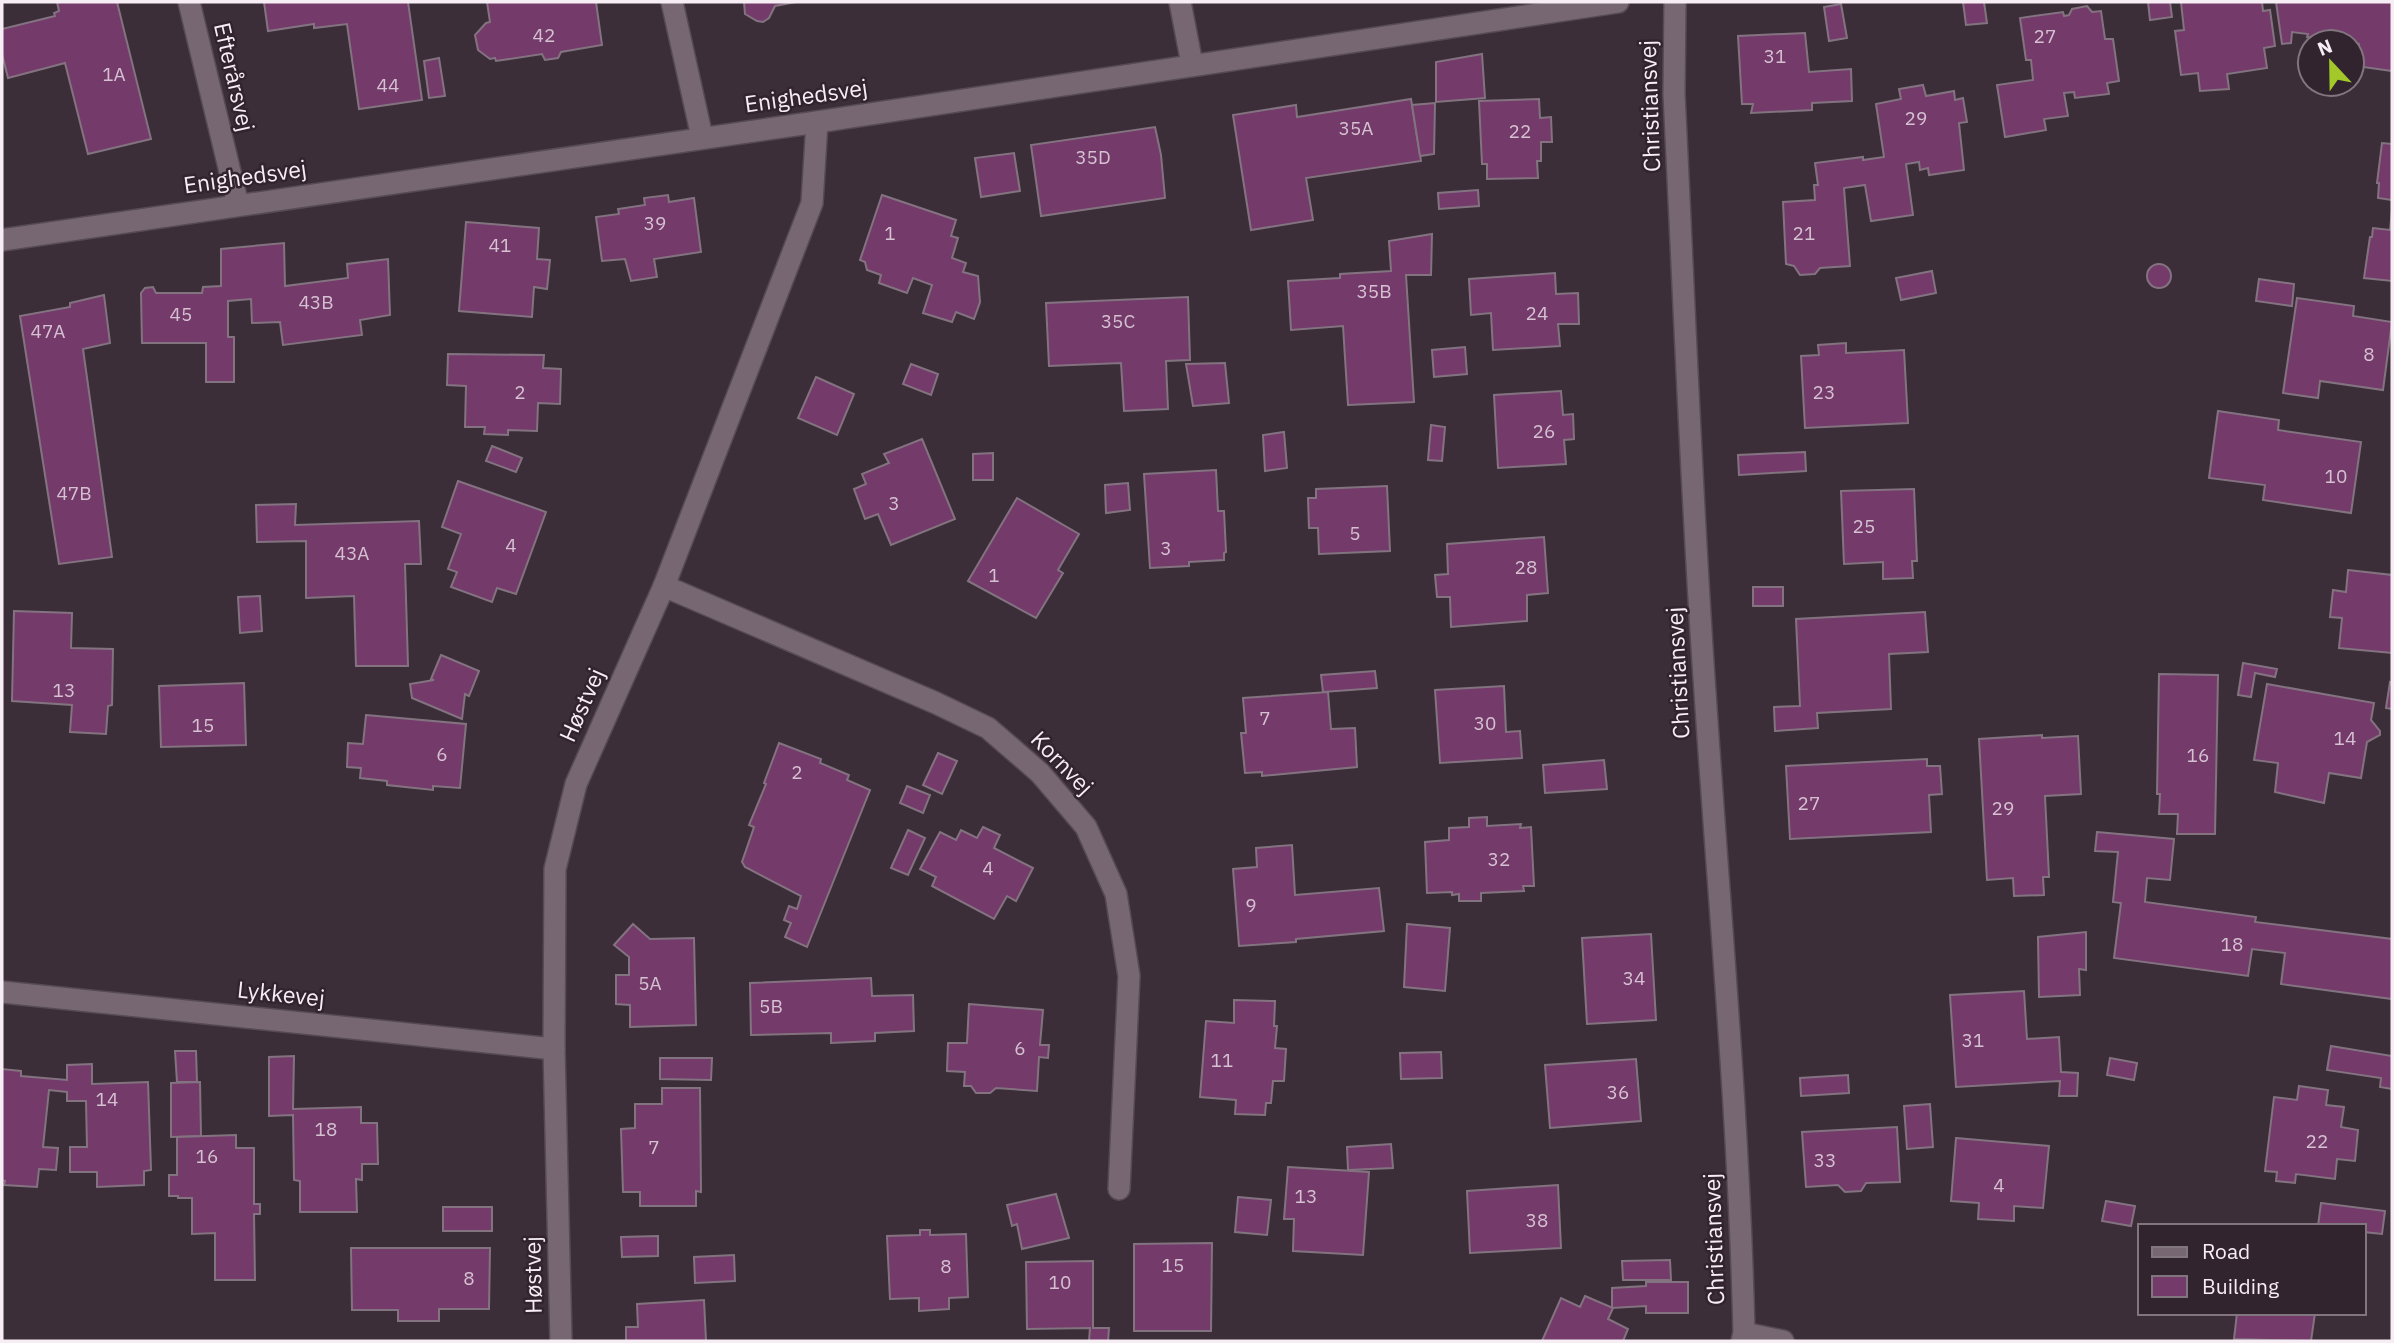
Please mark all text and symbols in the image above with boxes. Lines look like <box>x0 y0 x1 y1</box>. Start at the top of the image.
street label: Efterårsvej <box>208 19 262 134</box>
house number: 42 <box>533 23 555 47</box>
house number: 27 <box>2034 24 2056 48</box>
north arrow <box>2296 28 2366 98</box>
text: N <box>2314 34 2336 61</box>
street label: Christiansvej <box>1632 39 1666 173</box>
house number: 31 <box>1764 44 1786 68</box>
house number: 1A <box>102 62 126 86</box>
street label: Enighedsvej <box>742 72 869 118</box>
house number: 44 <box>377 73 399 97</box>
house number: 29 <box>1905 106 1927 130</box>
house number: 35A <box>1339 116 1373 140</box>
house number: 22 <box>1509 119 1531 143</box>
house number: 35D <box>1075 145 1111 169</box>
street label: Enighedsvej <box>181 153 308 199</box>
house number: 39 <box>644 211 666 235</box>
house number: 1 <box>884 221 896 245</box>
house number: 21 <box>1793 221 1815 245</box>
house number: 41 <box>489 233 511 257</box>
house number: 35B <box>1356 279 1392 303</box>
house number: 43B <box>298 290 334 314</box>
house number: 24 <box>1526 301 1548 325</box>
house number: 45 <box>170 302 192 326</box>
house number: 35C <box>1101 309 1135 333</box>
house number: 47A <box>31 319 65 343</box>
house number: 8 <box>2363 342 2375 366</box>
house number: 2 <box>514 380 526 404</box>
house number: 23 <box>1813 380 1835 404</box>
house number: 26 <box>1533 419 1555 443</box>
house number: 10 <box>2325 464 2347 488</box>
house number: 47B <box>56 481 92 505</box>
house number: 3 <box>888 491 900 515</box>
house number: 25 <box>1853 514 1875 538</box>
house number: 5 <box>1349 521 1361 545</box>
house number: 4 <box>505 533 517 557</box>
house number: 3 <box>1160 536 1172 560</box>
house number: 43A <box>335 541 369 565</box>
house number: 28 <box>1515 555 1537 579</box>
house number: 1 <box>988 563 1000 587</box>
street label: Christiansvej <box>1659 606 1695 740</box>
street label: Høstvej <box>552 663 611 746</box>
house number: 13 <box>53 678 75 702</box>
house number: 7 <box>1259 706 1271 730</box>
house number: 30 <box>1474 711 1496 735</box>
house number: 15 <box>192 713 214 737</box>
street label: Kornvej <box>1025 724 1101 801</box>
house number: 14 <box>2334 726 2356 750</box>
house number: 6 <box>436 742 448 766</box>
house number: 16 <box>2187 743 2209 767</box>
house number: 2 <box>791 760 803 784</box>
house number: 27 <box>1798 791 1820 815</box>
house number: 29 <box>1992 796 2014 820</box>
house number: 32 <box>1488 847 1510 871</box>
house number: 4 <box>982 856 994 880</box>
house number: 9 <box>1245 893 1257 917</box>
house number: 18 <box>2221 932 2243 956</box>
house number: 34 <box>1623 966 1645 990</box>
house number: 5A <box>638 971 662 995</box>
street label: Lykkevej <box>236 973 326 1013</box>
house number: 5B <box>759 994 783 1018</box>
house number: 31 <box>1962 1028 1984 1052</box>
house number: 6 <box>1014 1036 1026 1060</box>
house number: 11 <box>1211 1048 1233 1072</box>
house number: 36 <box>1607 1080 1629 1104</box>
house number: 14 <box>96 1087 118 1111</box>
house number: 18 <box>315 1117 337 1141</box>
house number: 22 <box>2306 1129 2328 1153</box>
house number: 7 <box>648 1135 660 1159</box>
house number: 16 <box>196 1144 218 1168</box>
house number: 33 <box>1814 1148 1836 1172</box>
street label: Christiansvej <box>1696 1172 1730 1306</box>
house number: 4 <box>1993 1173 2005 1197</box>
house number: 13 <box>1295 1184 1317 1208</box>
house number: 38 <box>1526 1208 1548 1232</box>
legend <box>2138 1224 2366 1315</box>
street label: Høstvej <box>516 1236 548 1314</box>
text: Road <box>2202 1237 2250 1265</box>
house number: 15 <box>1162 1253 1184 1277</box>
house number: 8 <box>940 1254 952 1278</box>
house number: 8 <box>463 1266 475 1290</box>
house number: 10 <box>1049 1270 1071 1294</box>
text: Building <box>2202 1272 2279 1300</box>

